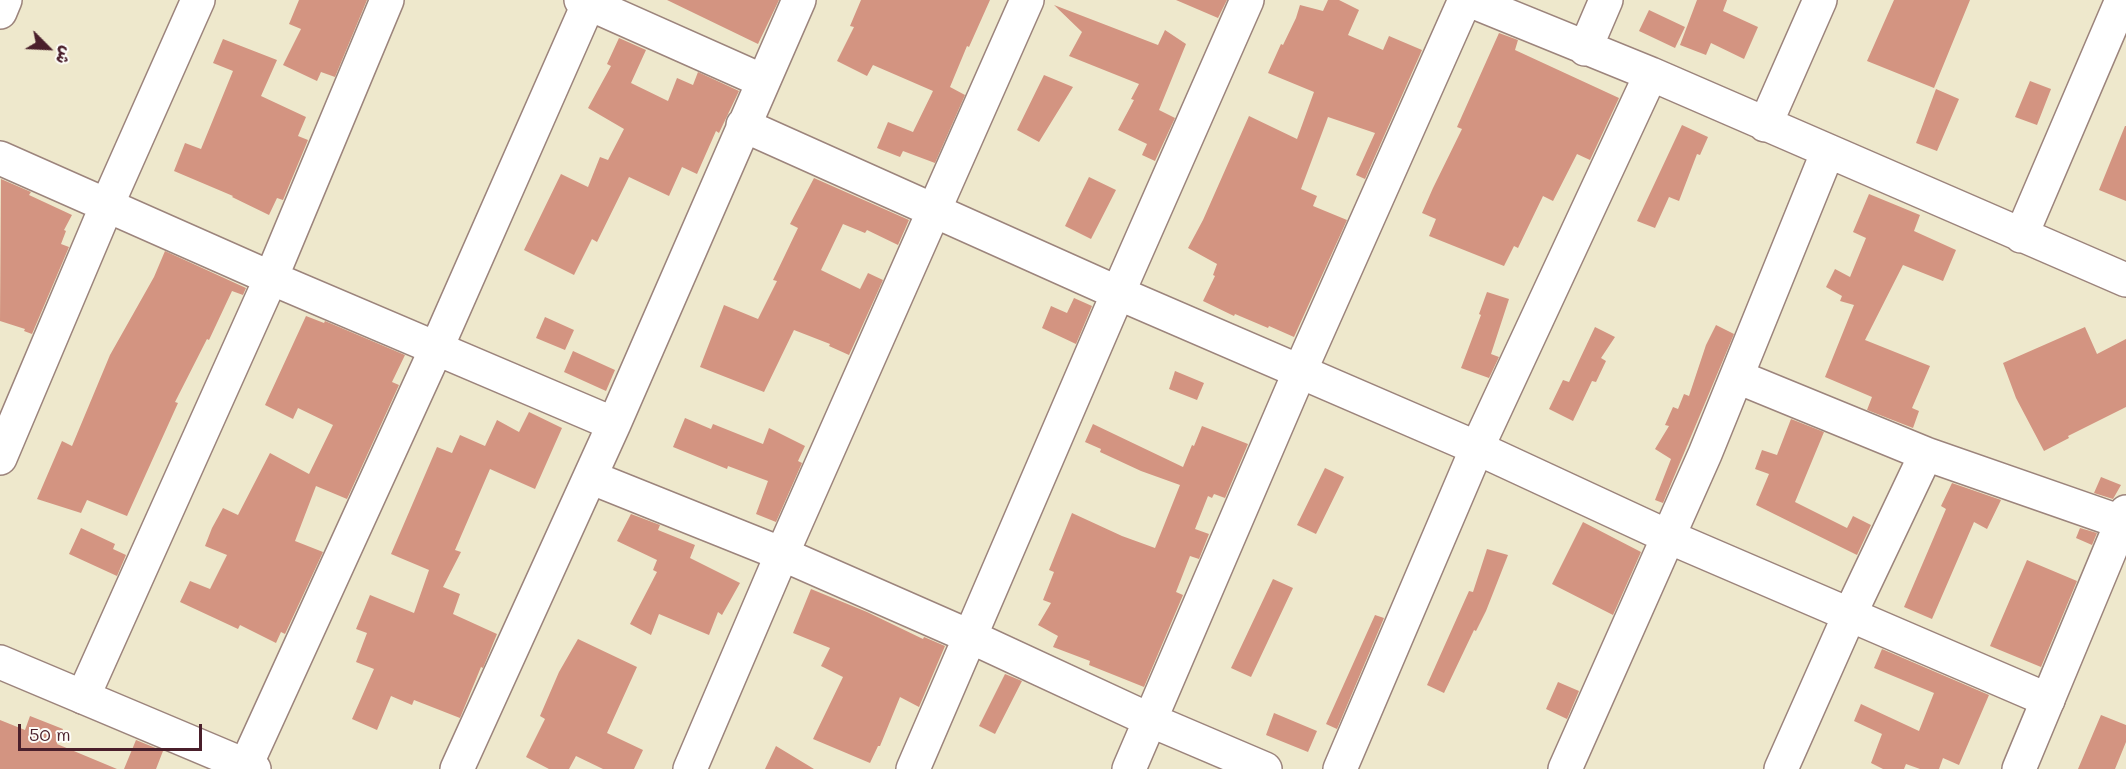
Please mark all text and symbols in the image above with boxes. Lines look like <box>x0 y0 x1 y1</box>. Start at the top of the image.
north arrow <box>18 18 78 78</box>
text: ش <box>52 43 78 68</box>
scale bar <box>21 712 206 750</box>
text: 50 m <box>29 722 71 746</box>

